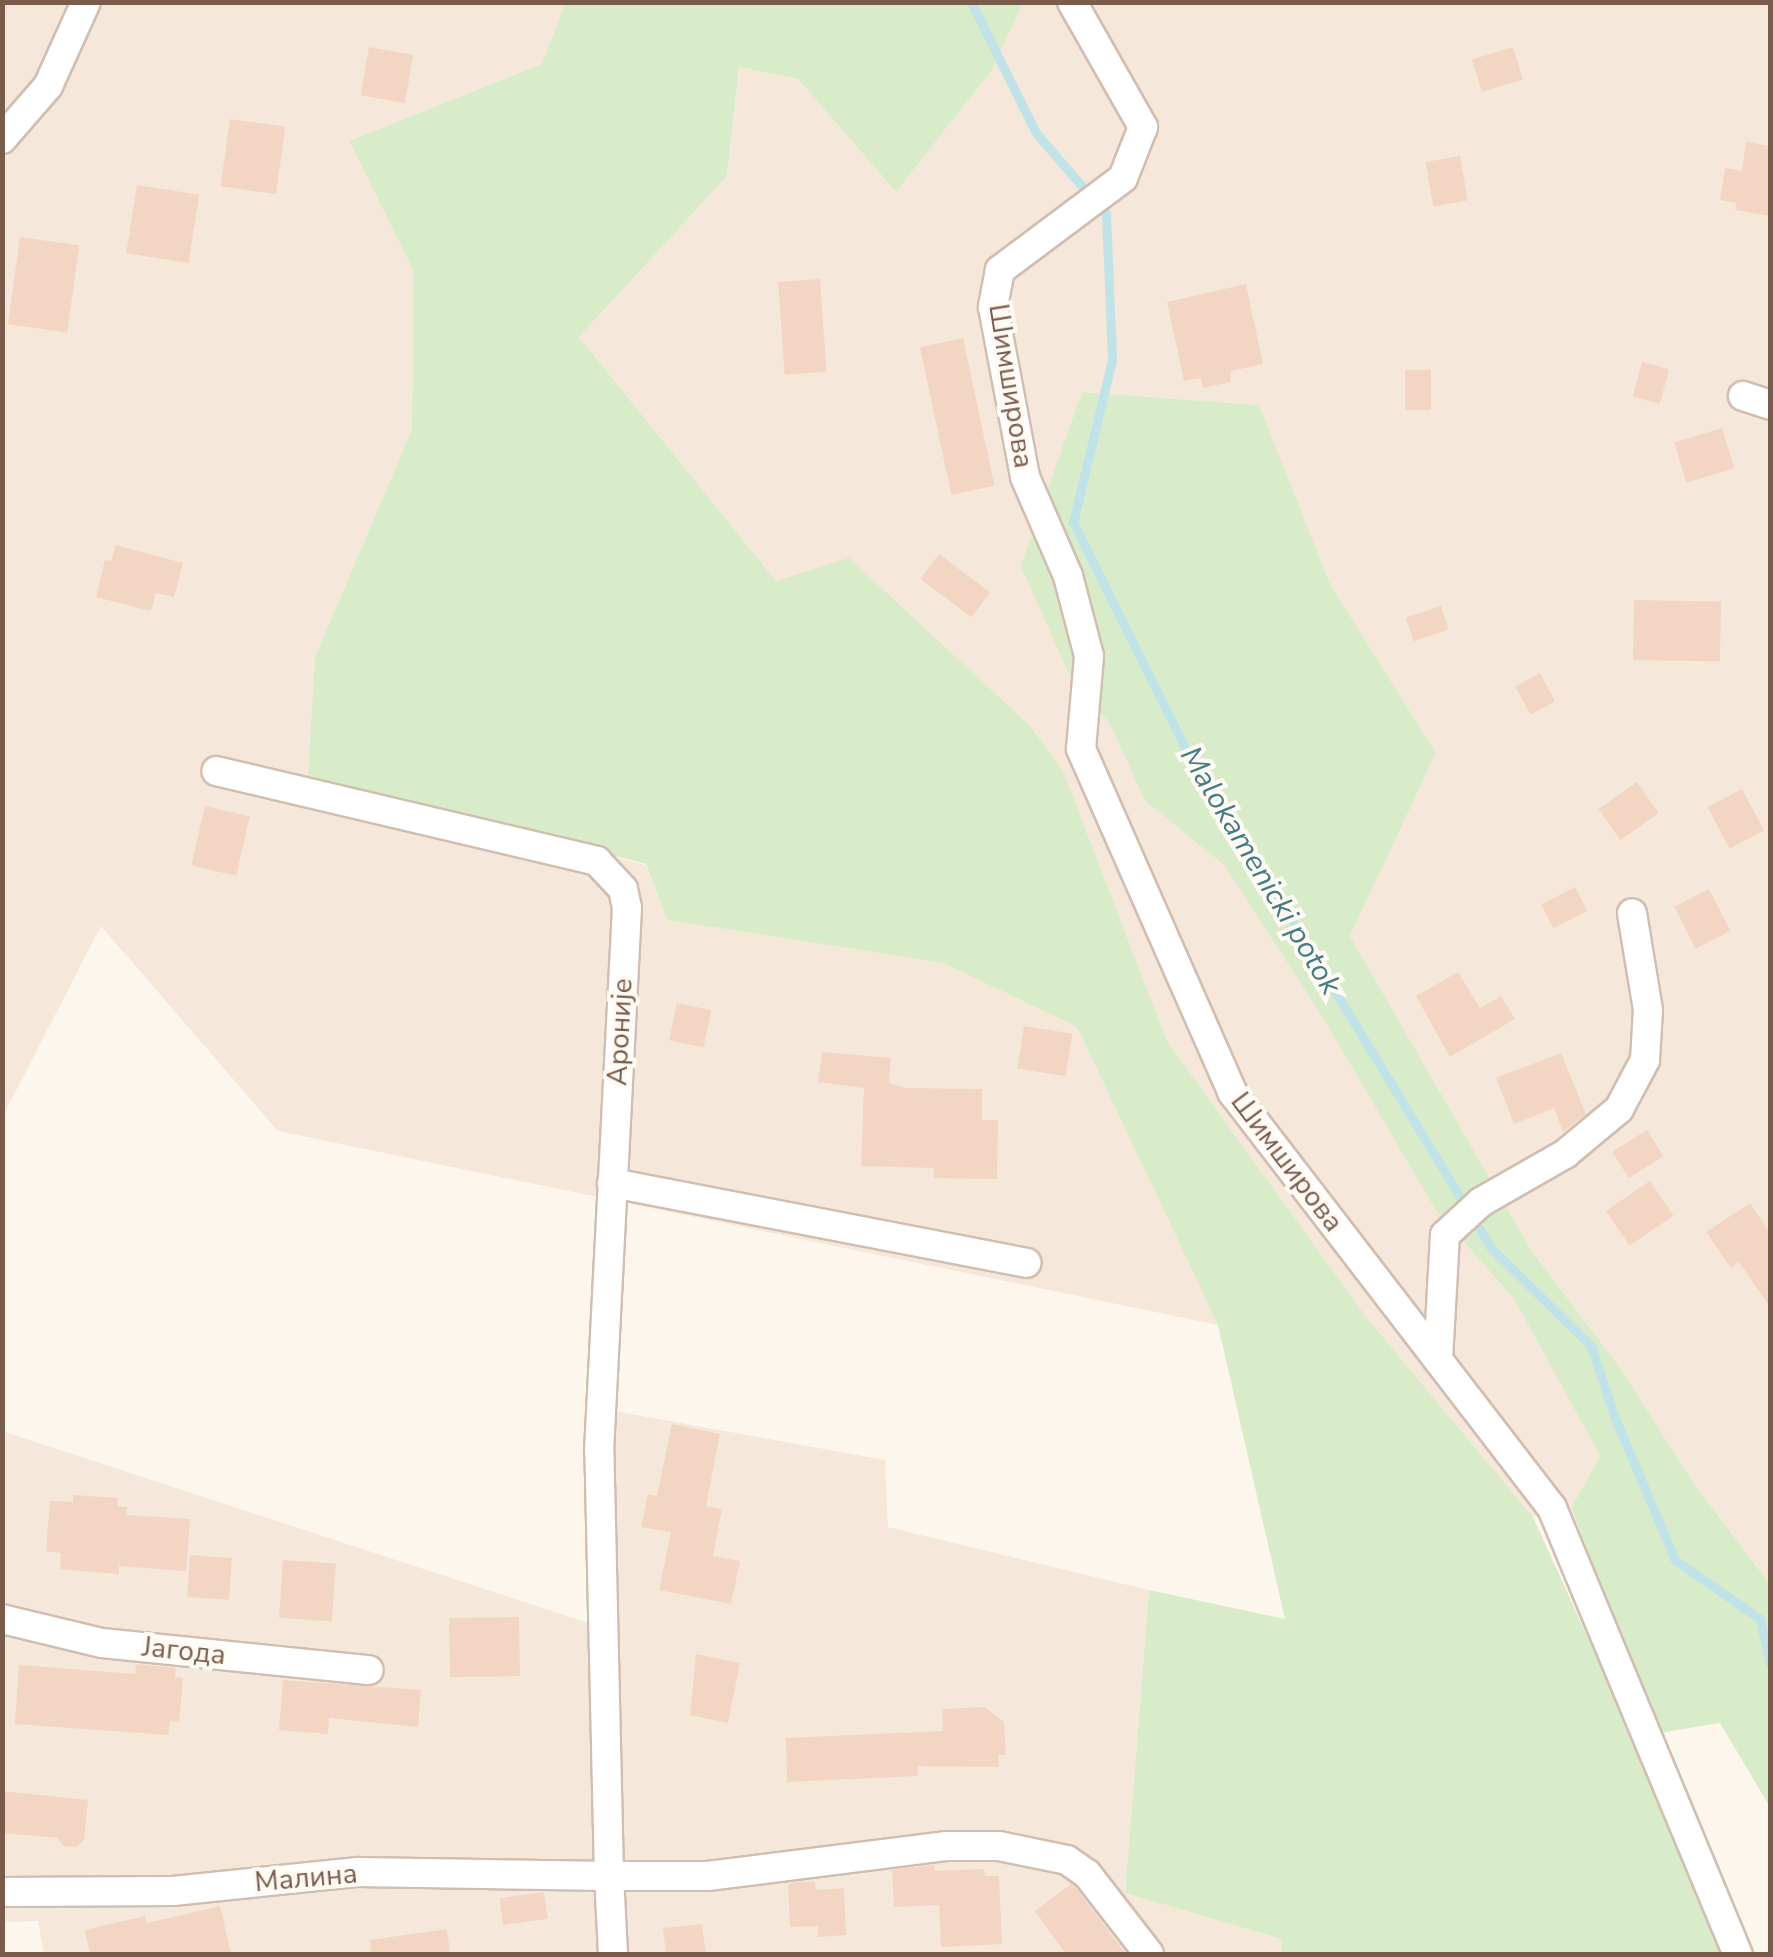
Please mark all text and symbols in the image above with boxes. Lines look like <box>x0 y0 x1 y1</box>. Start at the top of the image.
street label: Шимширова <box>981 301 1041 471</box>
water label: Malokamenicki potok <box>1172 740 1348 1002</box>
street label: Ароније <box>600 977 640 1087</box>
street label: Шимширова <box>1224 1086 1350 1238</box>
street label: Јагода <box>141 1630 227 1672</box>
street label: Малина <box>253 1857 359 1899</box>

